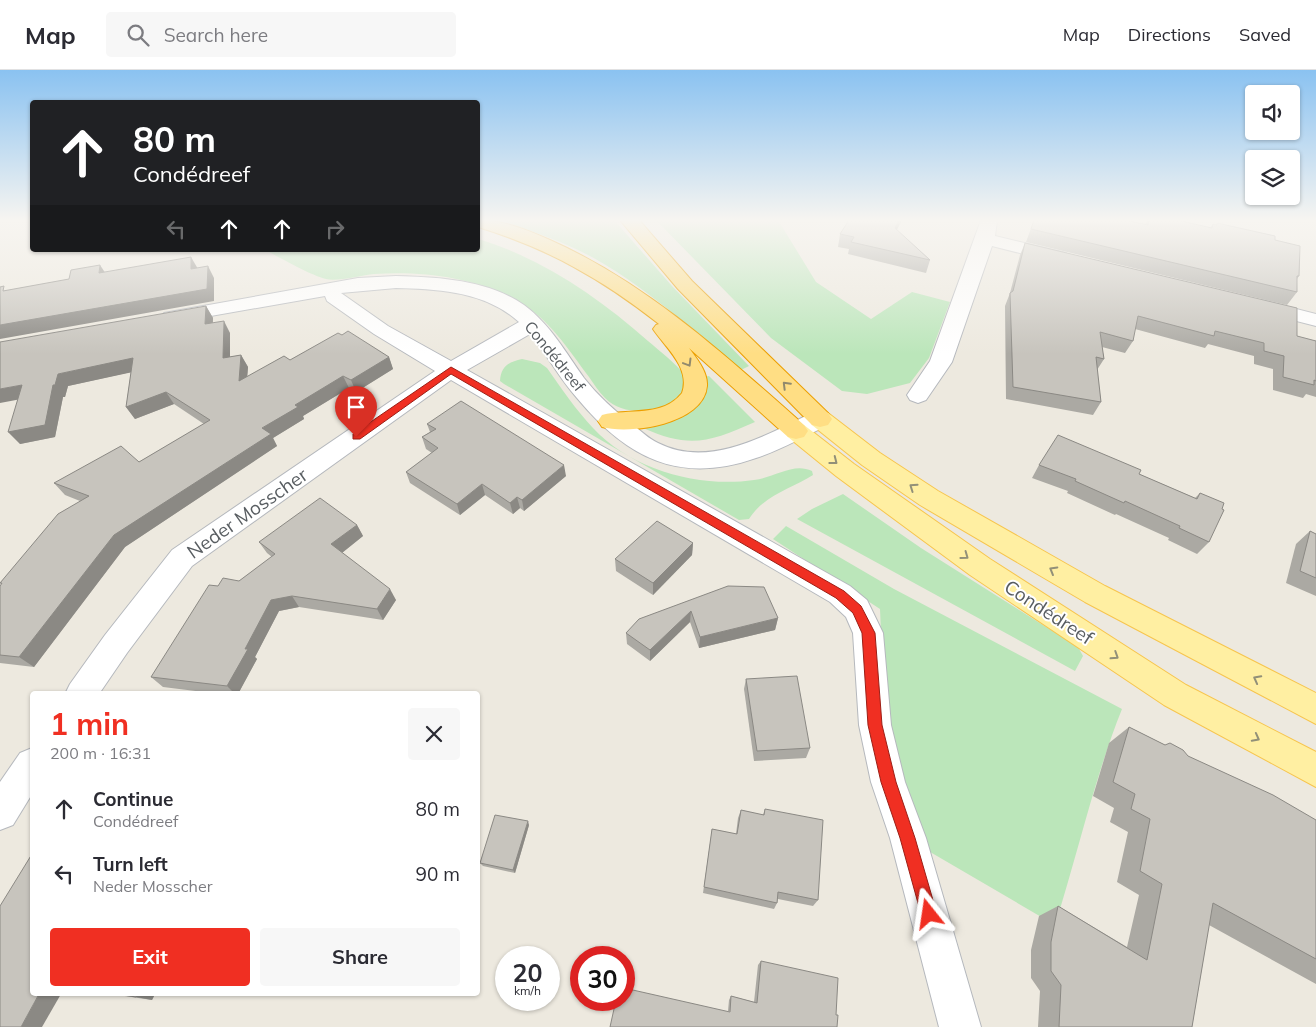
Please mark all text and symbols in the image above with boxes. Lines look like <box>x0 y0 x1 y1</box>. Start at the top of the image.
search box <box>106 12 456 57</box>
text: Map <box>25 20 76 50</box>
icon: search <box>124 21 152 49</box>
text: Search here <box>164 23 268 47</box>
text: Map <box>1063 23 1100 46</box>
text: Directions <box>1128 23 1211 46</box>
text: Saved <box>1239 23 1291 46</box>
map controls <box>1245 85 1300 205</box>
button: sound <box>1245 85 1300 140</box>
text: 80 m <box>133 117 216 161</box>
icon: ahead <box>50 120 115 185</box>
button: layers <box>1245 150 1300 205</box>
text: Condédreef <box>133 160 250 188</box>
icon: left <box>162 215 190 243</box>
icon: ahead <box>215 215 243 243</box>
icon: ahead <box>268 215 296 243</box>
icon: right <box>321 215 349 243</box>
street label: Condédreef <box>520 317 590 396</box>
one-way arrow <box>682 358 692 367</box>
one-way arrow <box>782 381 791 390</box>
pin <box>335 386 377 437</box>
icon: arrive <box>342 393 370 421</box>
one-way arrow <box>828 455 838 464</box>
street label: Neder Mosscher <box>182 462 312 564</box>
one-way arrow <box>909 484 919 493</box>
one-way arrow <box>960 550 969 559</box>
one-way arrow <box>1049 566 1058 576</box>
street label: Condédreef <box>1000 574 1099 650</box>
one-way arrow <box>1110 650 1119 659</box>
one-way arrow <box>1253 675 1262 685</box>
text: 1 min <box>50 705 129 743</box>
button: close <box>408 708 460 760</box>
one-way arrow <box>1250 732 1259 742</box>
text: 200 m · 16:31 <box>50 743 151 763</box>
text: Continue <box>93 787 173 811</box>
icon: ahead <box>50 795 78 823</box>
text: 80 m <box>416 797 460 821</box>
text: Condédreef <box>93 811 178 831</box>
text: Turn left <box>93 852 168 876</box>
icon: left <box>50 860 78 888</box>
text: 90 m <box>416 862 460 886</box>
text: Neder Mosscher <box>93 876 213 896</box>
position arrow <box>902 887 954 939</box>
button: Exit <box>50 928 250 986</box>
button: Share <box>260 928 460 986</box>
speed limit sign: 30 <box>570 946 635 1011</box>
text: 20 <box>512 957 543 988</box>
text: km/h <box>514 983 541 998</box>

